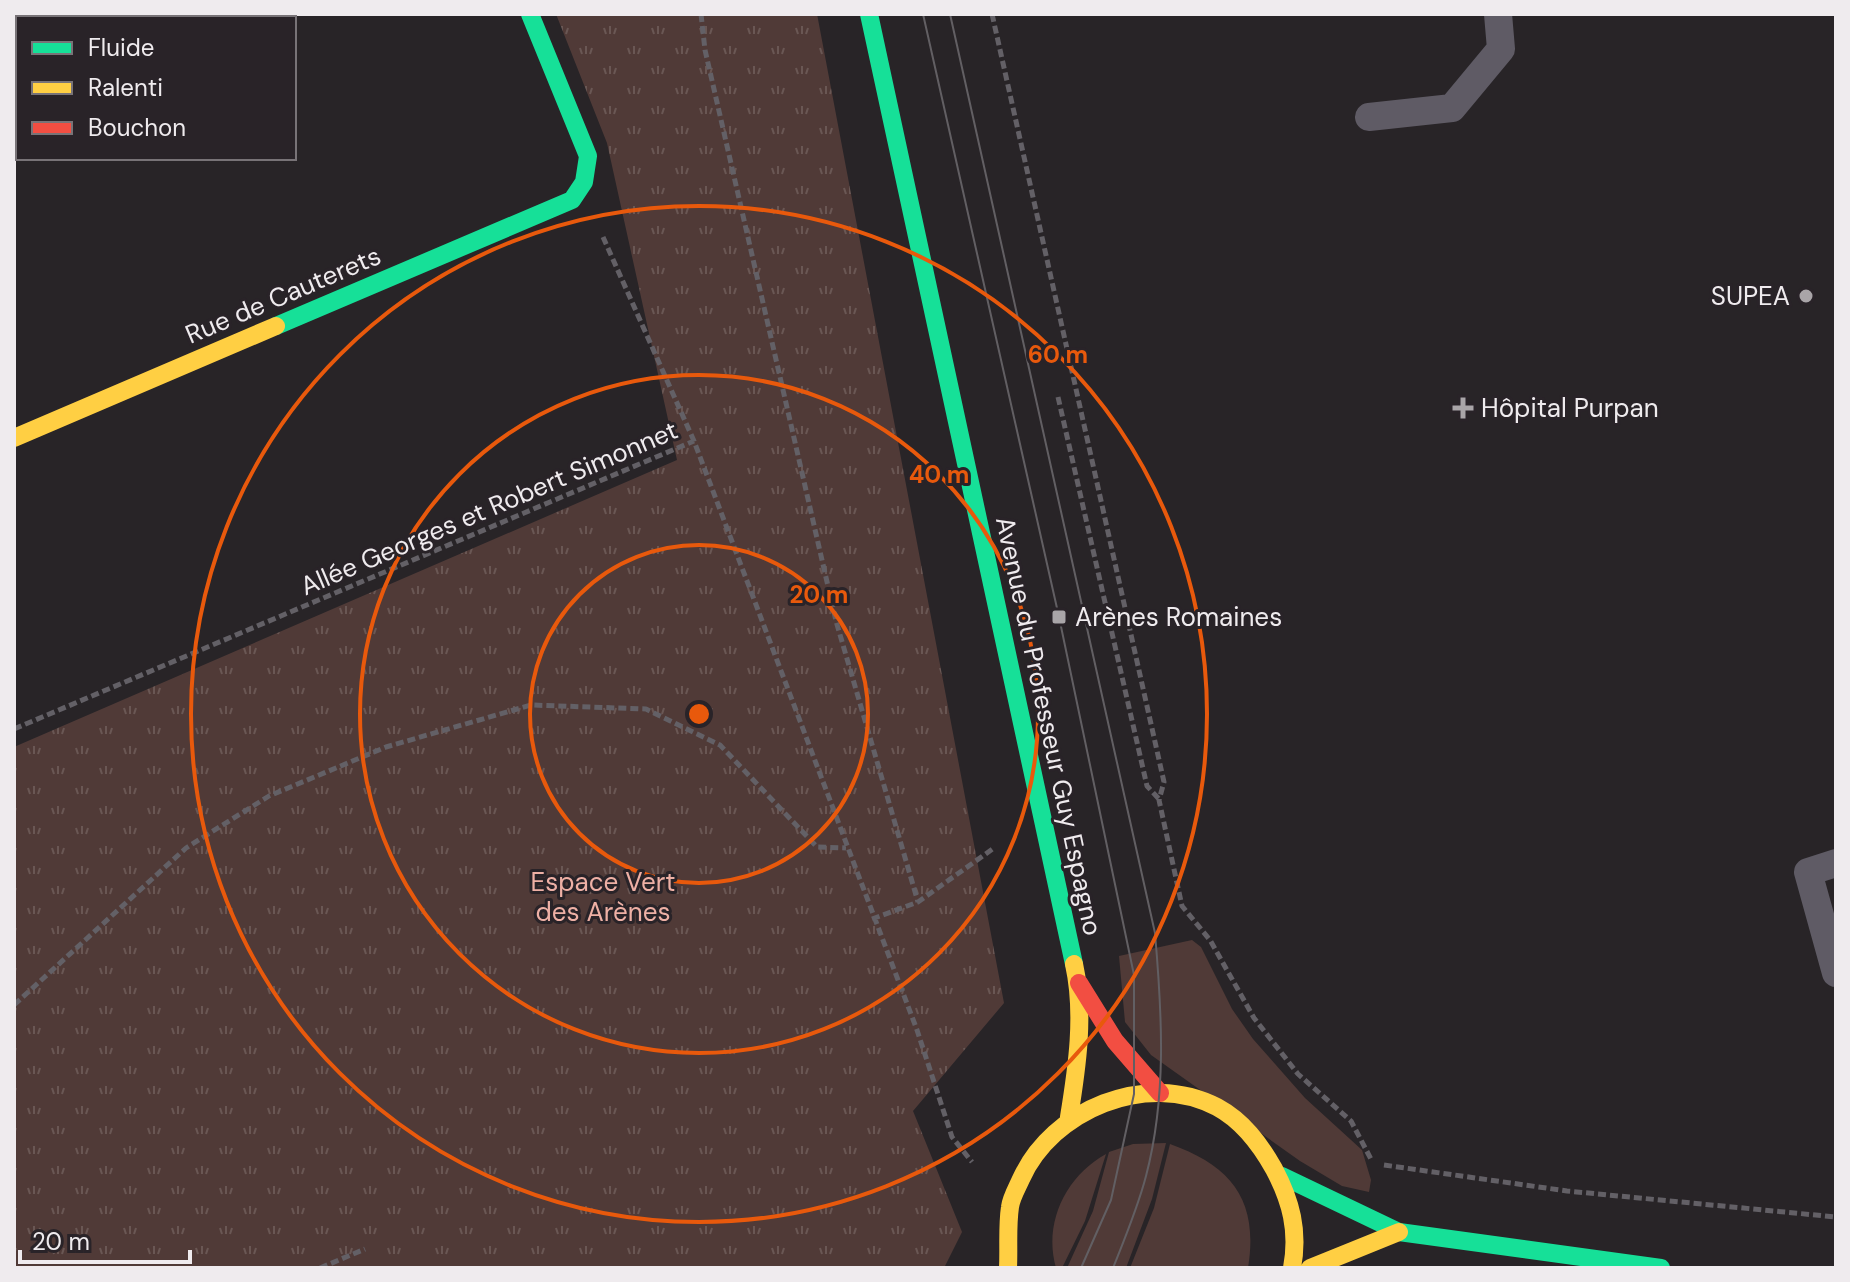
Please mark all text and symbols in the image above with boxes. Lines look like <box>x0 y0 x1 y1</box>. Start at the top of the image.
legend <box>16 16 296 160</box>
text: Fluide <box>88 32 154 63</box>
text: Ralenti <box>88 72 163 103</box>
text: Bouchon <box>88 112 186 143</box>
street label: Rue de Cauterets <box>180 239 386 351</box>
place label: SUPEA <box>1711 279 1790 313</box>
marker: SUPEA <box>1797 287 1815 305</box>
text: 60 m <box>1028 339 1088 370</box>
place label: Hôpital Purpan <box>1481 391 1659 425</box>
marker: Hôpital Purpan <box>1452 397 1474 419</box>
street label: Allée Georges et Robert Simonnet <box>295 413 683 603</box>
text: 40 m <box>909 459 969 490</box>
street label: Avenue du Professeur Guy Espagno <box>988 513 1110 939</box>
text: 20 m <box>790 579 848 610</box>
place label: Arènes Romaines <box>1075 600 1282 634</box>
marker: Arènes Romaines <box>1050 608 1068 626</box>
centre of rings <box>685 700 713 728</box>
park label: Espace Vert des Arènes <box>530 865 676 929</box>
scale bar <box>20 1214 190 1264</box>
text: 20 m <box>32 1226 90 1257</box>

